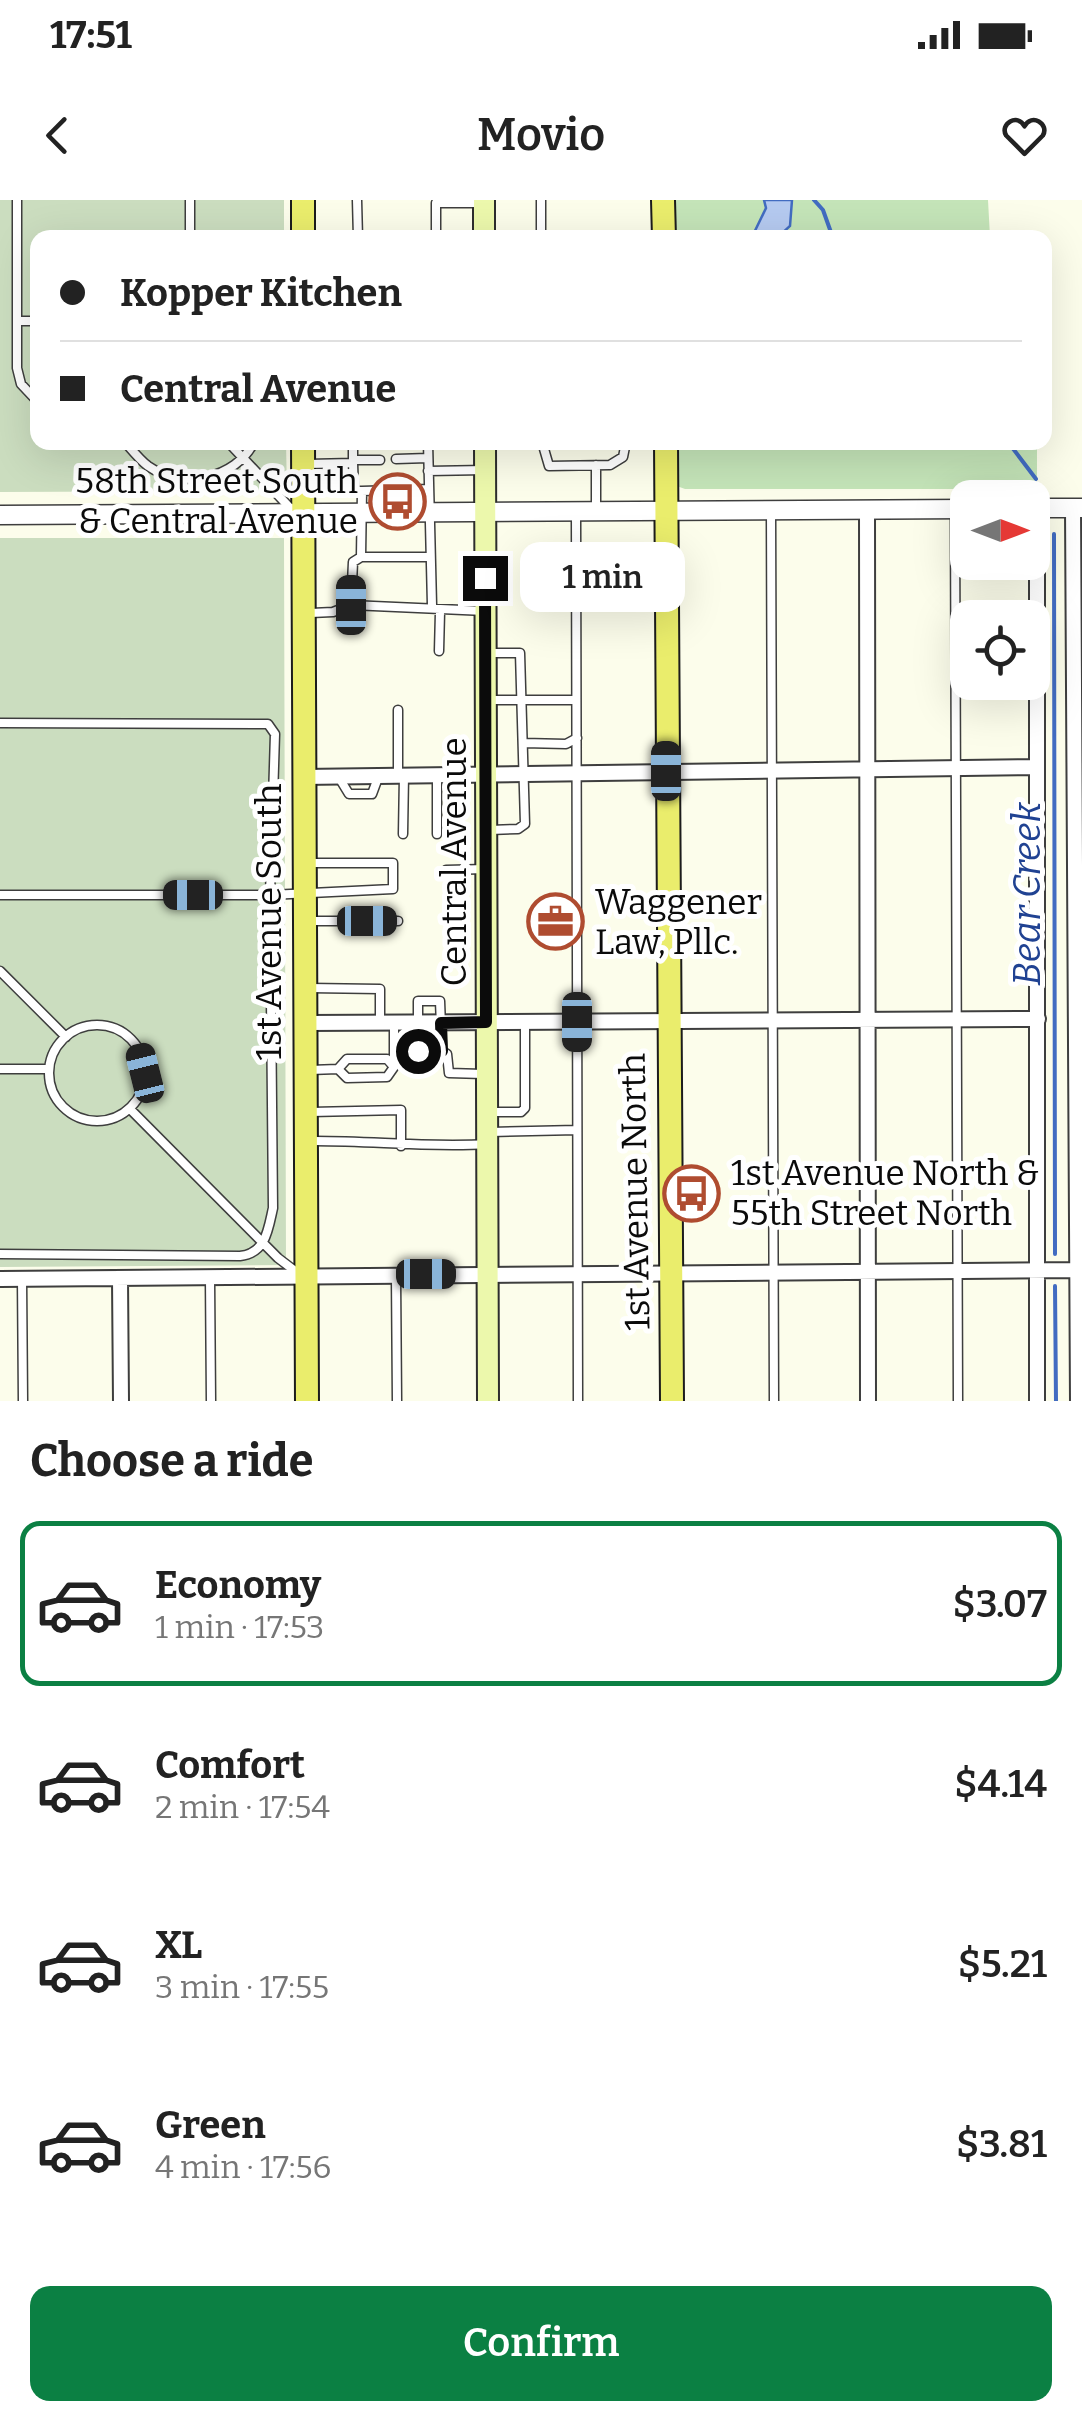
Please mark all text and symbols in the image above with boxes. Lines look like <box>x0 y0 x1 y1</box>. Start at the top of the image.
text: 17:51 <box>50 12 132 58</box>
icon: back <box>30 108 85 163</box>
text: Movio <box>477 108 605 162</box>
icon: heart <box>997 108 1052 163</box>
text: Kopper Kitchen <box>120 270 402 316</box>
text: Central Avenue <box>120 366 396 412</box>
place label: 58th Street South & Central Avenue <box>75 460 358 542</box>
bus stop icon: 58th Street South & Central Avenue <box>367 471 427 531</box>
north arrow <box>950 480 1050 580</box>
map controls <box>950 480 1050 700</box>
callout: 1 min <box>520 543 685 613</box>
route end <box>463 556 508 601</box>
text: 1 min <box>562 558 643 596</box>
car <box>336 575 366 635</box>
button: locate <box>950 600 1050 700</box>
street label: Central Avenue <box>433 737 475 987</box>
car <box>651 741 681 801</box>
street label: 1st Avenue South <box>248 783 290 1061</box>
water label: Bear Creek <box>1004 802 1050 986</box>
car <box>163 880 223 910</box>
place label: Waggener Law, Pllc. <box>595 881 762 963</box>
office icon: Waggener Law, Pllc. <box>526 892 586 952</box>
car <box>337 906 397 936</box>
car <box>562 992 592 1052</box>
route start <box>396 1029 441 1074</box>
car <box>123 1040 167 1106</box>
street label: 1st Avenue North <box>612 1053 658 1331</box>
place label: 1st Avenue North & 55th Street North <box>731 1152 1040 1234</box>
bus stop icon: 1st Avenue North & 55th Street North <box>662 1163 722 1223</box>
car <box>396 1259 456 1289</box>
text: Choose a ride <box>30 1434 313 1488</box>
icon: car <box>35 1559 125 1649</box>
text: Economy <box>155 1562 321 1608</box>
text: $3.07 <box>953 1581 1047 1627</box>
text: 1 min · 17:53 <box>155 1608 324 1646</box>
icon: car <box>35 1739 125 1829</box>
text: Comfort <box>155 1742 305 1788</box>
text: $4.14 <box>954 1761 1047 1807</box>
text: 2 min · 17:54 <box>155 1788 330 1826</box>
icon: car <box>35 1919 125 2009</box>
text: XL <box>155 1922 202 1968</box>
text: $5.21 <box>958 1941 1047 1987</box>
text: 3 min · 17:55 <box>155 1968 329 2006</box>
icon: car <box>35 2099 125 2189</box>
text: Green <box>155 2102 266 2148</box>
text: $3.81 <box>956 2121 1047 2167</box>
text: 4 min · 17:56 <box>155 2148 331 2186</box>
button: Confirm <box>30 2286 1052 2401</box>

